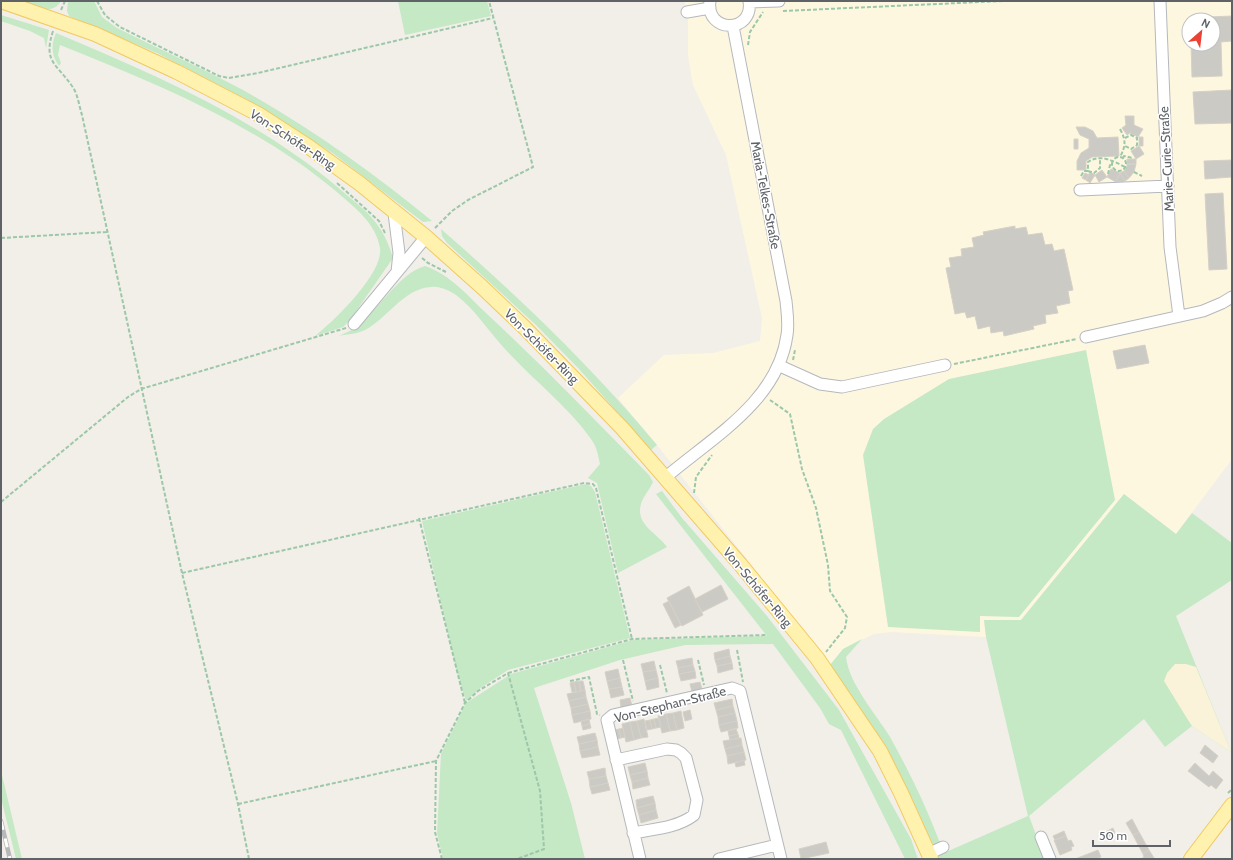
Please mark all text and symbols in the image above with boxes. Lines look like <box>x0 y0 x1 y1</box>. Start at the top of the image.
north arrow <box>1181 12 1221 52</box>
text: N <box>1199 15 1212 31</box>
street label: Von-Schöfer-Ring <box>247 105 339 173</box>
street label: Marie-Curie-Straße <box>1155 106 1177 212</box>
street label: Maria-Telkes-Straße <box>748 140 784 251</box>
street label: Von-Schöfer-Ring <box>501 305 583 387</box>
street label: Von-Schöfer-Ring <box>720 544 796 630</box>
street label: Von-Stephan-Straße <box>612 682 728 726</box>
scale bar <box>1093 822 1170 848</box>
text: 50 m <box>1099 828 1127 843</box>

